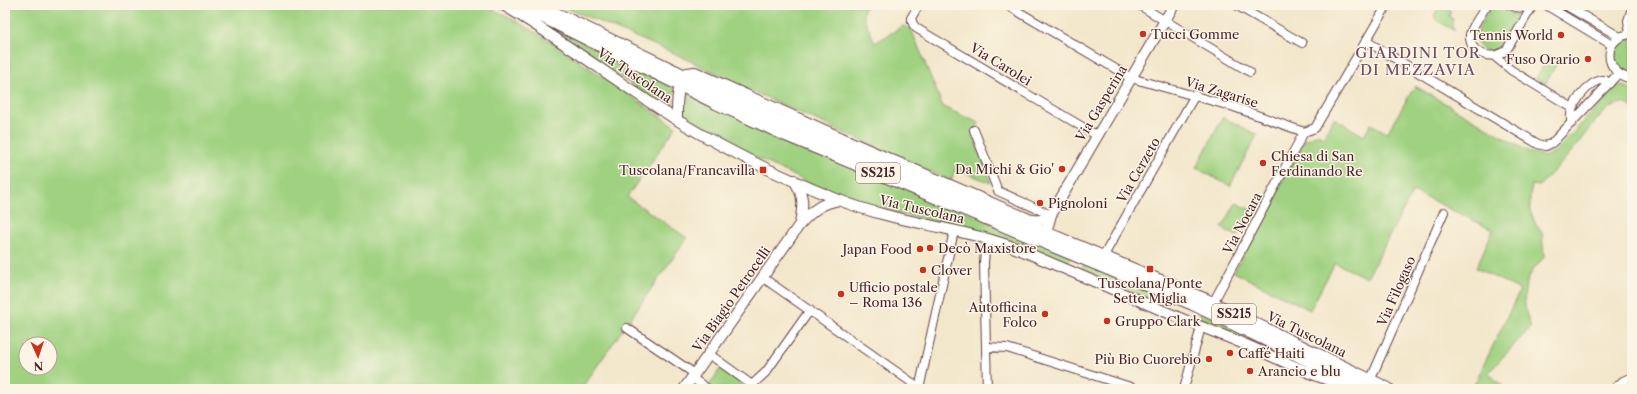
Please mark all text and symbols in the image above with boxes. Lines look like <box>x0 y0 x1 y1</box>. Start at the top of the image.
place label: Tucci Gomme <box>1151 26 1239 42</box>
place label: Tennis World <box>1470 27 1553 43</box>
marker: Tucci Gomme <box>1138 29 1148 39</box>
marker: Tennis World <box>1556 30 1566 40</box>
street label: Via Carolei <box>967 39 1035 89</box>
district label: GIARDINI TOR DI MEZZAVIA <box>1355 43 1481 79</box>
street label: Via Tuscolana <box>594 44 675 106</box>
place label: Fuso Orario <box>1506 51 1580 67</box>
marker: Fuso Orario <box>1583 54 1593 64</box>
street label: Via Gasperina <box>1071 62 1130 145</box>
street label: Via Zagarise <box>1183 73 1260 111</box>
street label: Via Cerzeto <box>1112 134 1163 206</box>
place label: Chiesa di San Ferdinando Re <box>1271 148 1363 179</box>
marker: Chiesa di San Ferdinando Re <box>1258 158 1268 168</box>
place label: Da Michi & Gio' <box>955 161 1054 177</box>
place label: Tuscolana/Francavilla <box>619 162 755 178</box>
road number: SS215 <box>856 163 900 183</box>
marker: Da Michi & Gio' <box>1057 164 1067 174</box>
marker: Tuscolana/Francavilla <box>758 165 768 175</box>
street label: Via Nocara <box>1219 189 1265 258</box>
street label: Via Tuscolana <box>877 191 966 227</box>
place label: Pignoloni <box>1048 195 1107 211</box>
marker: Pignoloni <box>1035 198 1045 208</box>
place label: Decò Maxistore <box>938 240 1036 256</box>
place label: Japan Food <box>840 241 912 257</box>
street label: Via Biagio Petrocelli <box>688 243 773 356</box>
marker: Decò Maxistore <box>925 243 935 253</box>
marker: Japan Food <box>915 244 925 254</box>
street label: Via Filogaso <box>1373 253 1419 329</box>
place label: Clover <box>931 262 972 278</box>
marker: Tuscolana/Ponte Sette Miglia <box>1145 264 1155 274</box>
marker: Clover <box>918 265 928 275</box>
place label: Tuscolana/Ponte Sette Miglia <box>1098 275 1202 306</box>
place label: Ufficio postale – Roma 136 <box>849 279 938 310</box>
marker: Ufficio postale – Roma 136 <box>836 289 846 299</box>
place label: Autofficina Folco <box>968 299 1037 330</box>
road number: SS215 <box>1212 304 1256 324</box>
street label: Via Tuscolana <box>1264 307 1350 360</box>
marker: Autofficina Folco <box>1040 309 1050 319</box>
place label: Gruppo Clark <box>1115 313 1201 329</box>
marker: Gruppo Clark <box>1102 316 1112 326</box>
north arrow <box>18 336 58 376</box>
place label: Caffé Haiti <box>1238 345 1305 361</box>
marker: Caffé Haiti <box>1225 348 1235 358</box>
place label: Più Bio Cuorebio <box>1094 351 1201 367</box>
marker: Più Bio Cuorebio <box>1204 354 1214 364</box>
text: N <box>33 359 44 373</box>
place label: Arancio e blu <box>1257 363 1341 379</box>
marker: Arancio e blu <box>1245 366 1255 376</box>

